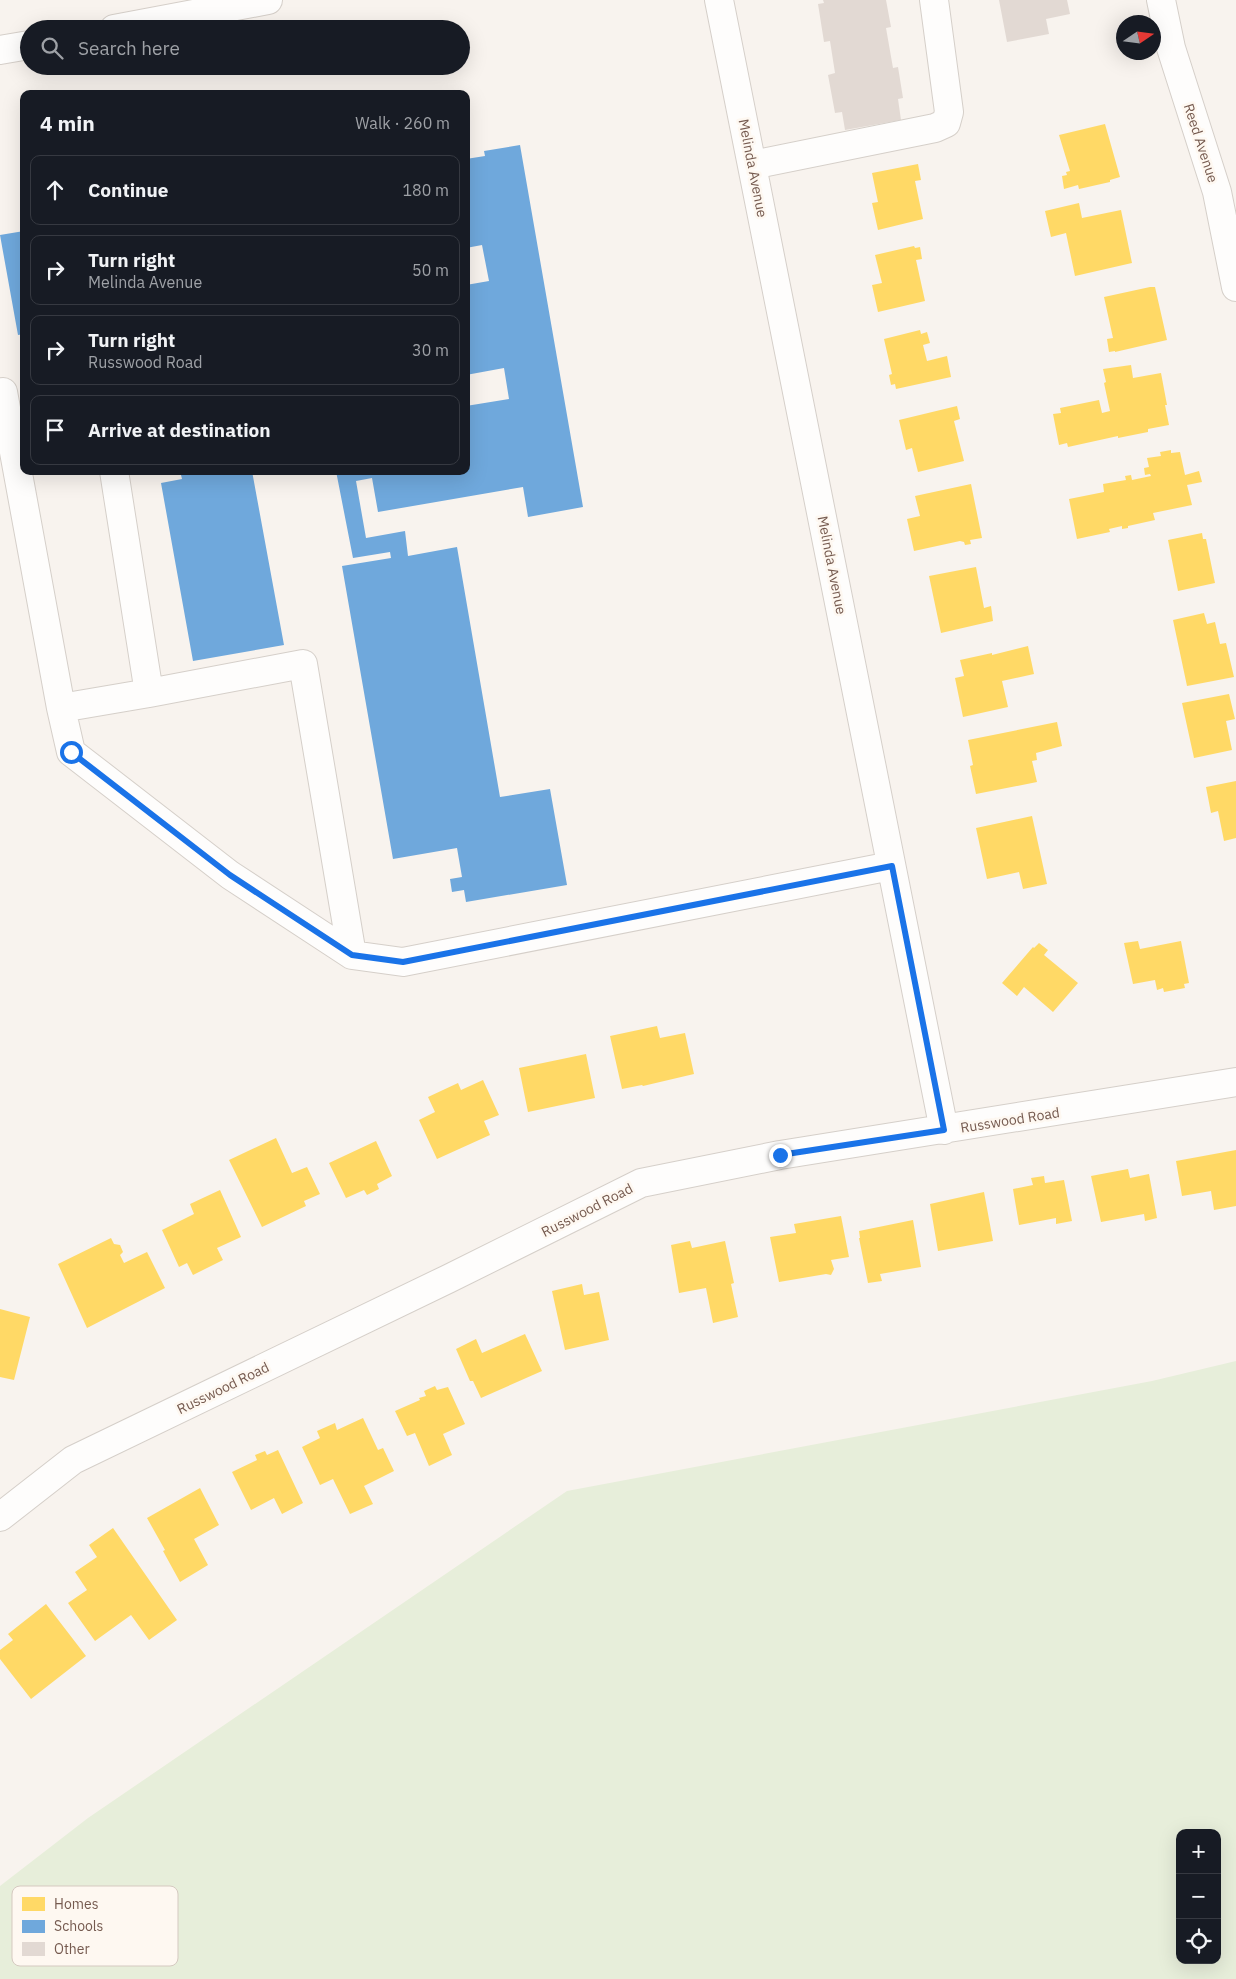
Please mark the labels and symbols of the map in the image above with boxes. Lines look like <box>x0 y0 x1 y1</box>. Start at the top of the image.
north arrow <box>1116 15 1161 60</box>
street label: Reed Avenue <box>1180 101 1222 185</box>
street label: Melinda Avenue <box>735 117 771 219</box>
street label: Melinda Avenue <box>814 514 850 616</box>
route start <box>60 741 83 764</box>
street label: Russwood Road <box>959 1103 1061 1137</box>
route end <box>769 1144 792 1167</box>
street label: Russwood Road <box>538 1179 636 1241</box>
street label: Russwood Road <box>174 1358 272 1418</box>
legend <box>12 1886 178 1966</box>
text: Homes <box>54 1895 99 1913</box>
text: Schools <box>54 1917 104 1935</box>
text: Other <box>54 1940 90 1958</box>

